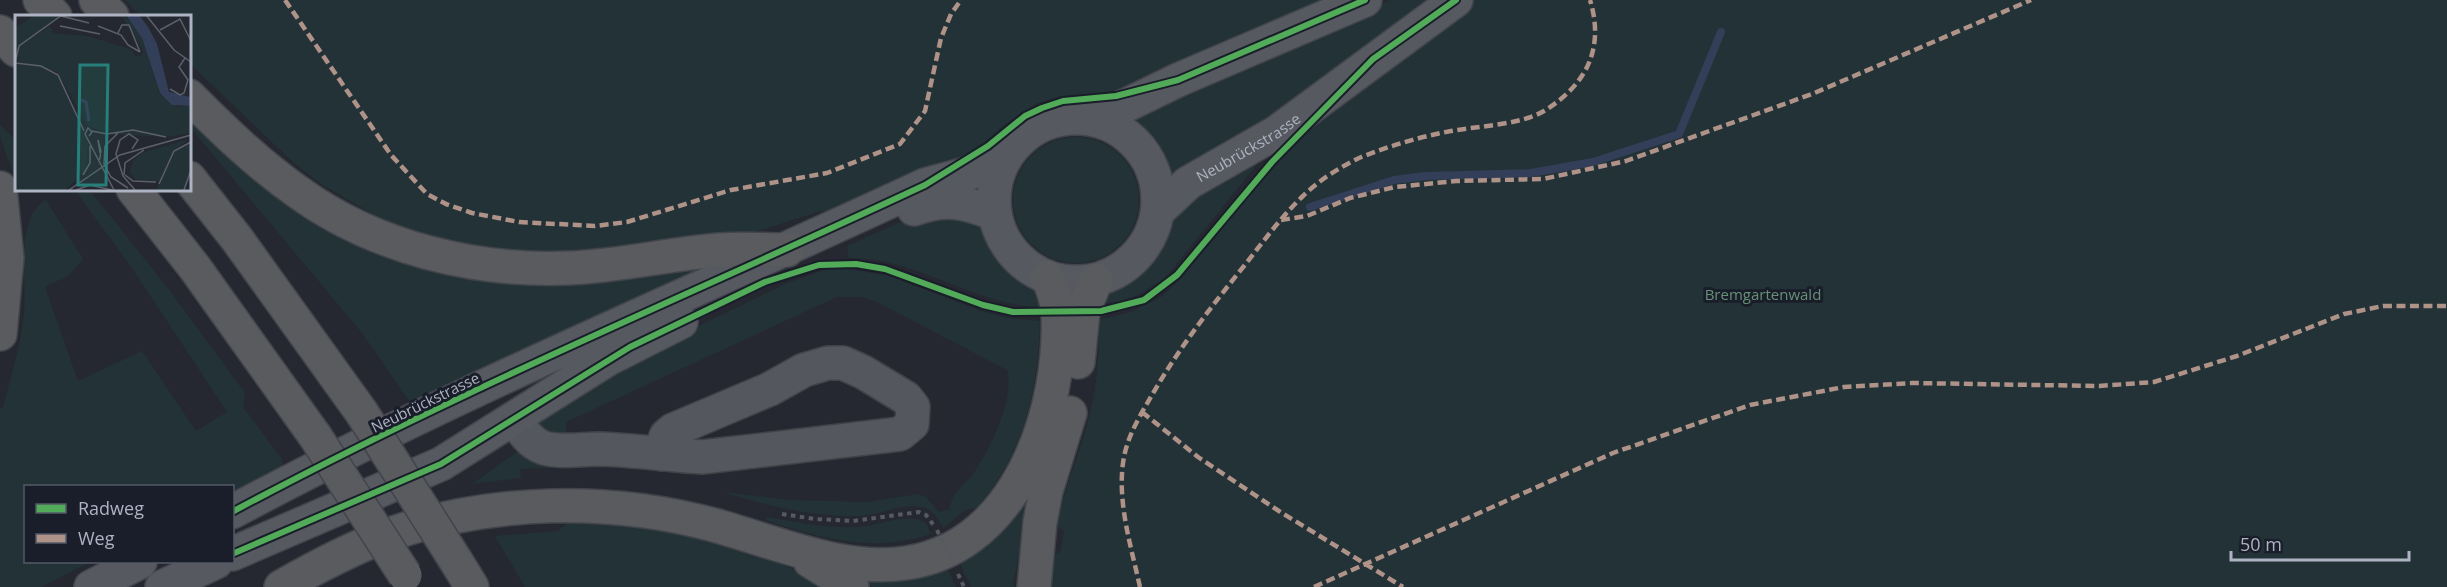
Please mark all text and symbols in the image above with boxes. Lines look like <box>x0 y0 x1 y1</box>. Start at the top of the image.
inset map <box>15 15 190 190</box>
street label: Neubrückstrasse <box>1192 108 1304 186</box>
park label: Bremgartenwald <box>1705 284 1821 304</box>
street label: Neubrückstrasse <box>368 367 482 437</box>
legend <box>24 485 234 563</box>
text: Radweg <box>78 496 144 520</box>
scale bar <box>2231 524 2410 562</box>
text: Weg <box>78 526 115 550</box>
text: 50 m <box>2240 532 2282 556</box>

